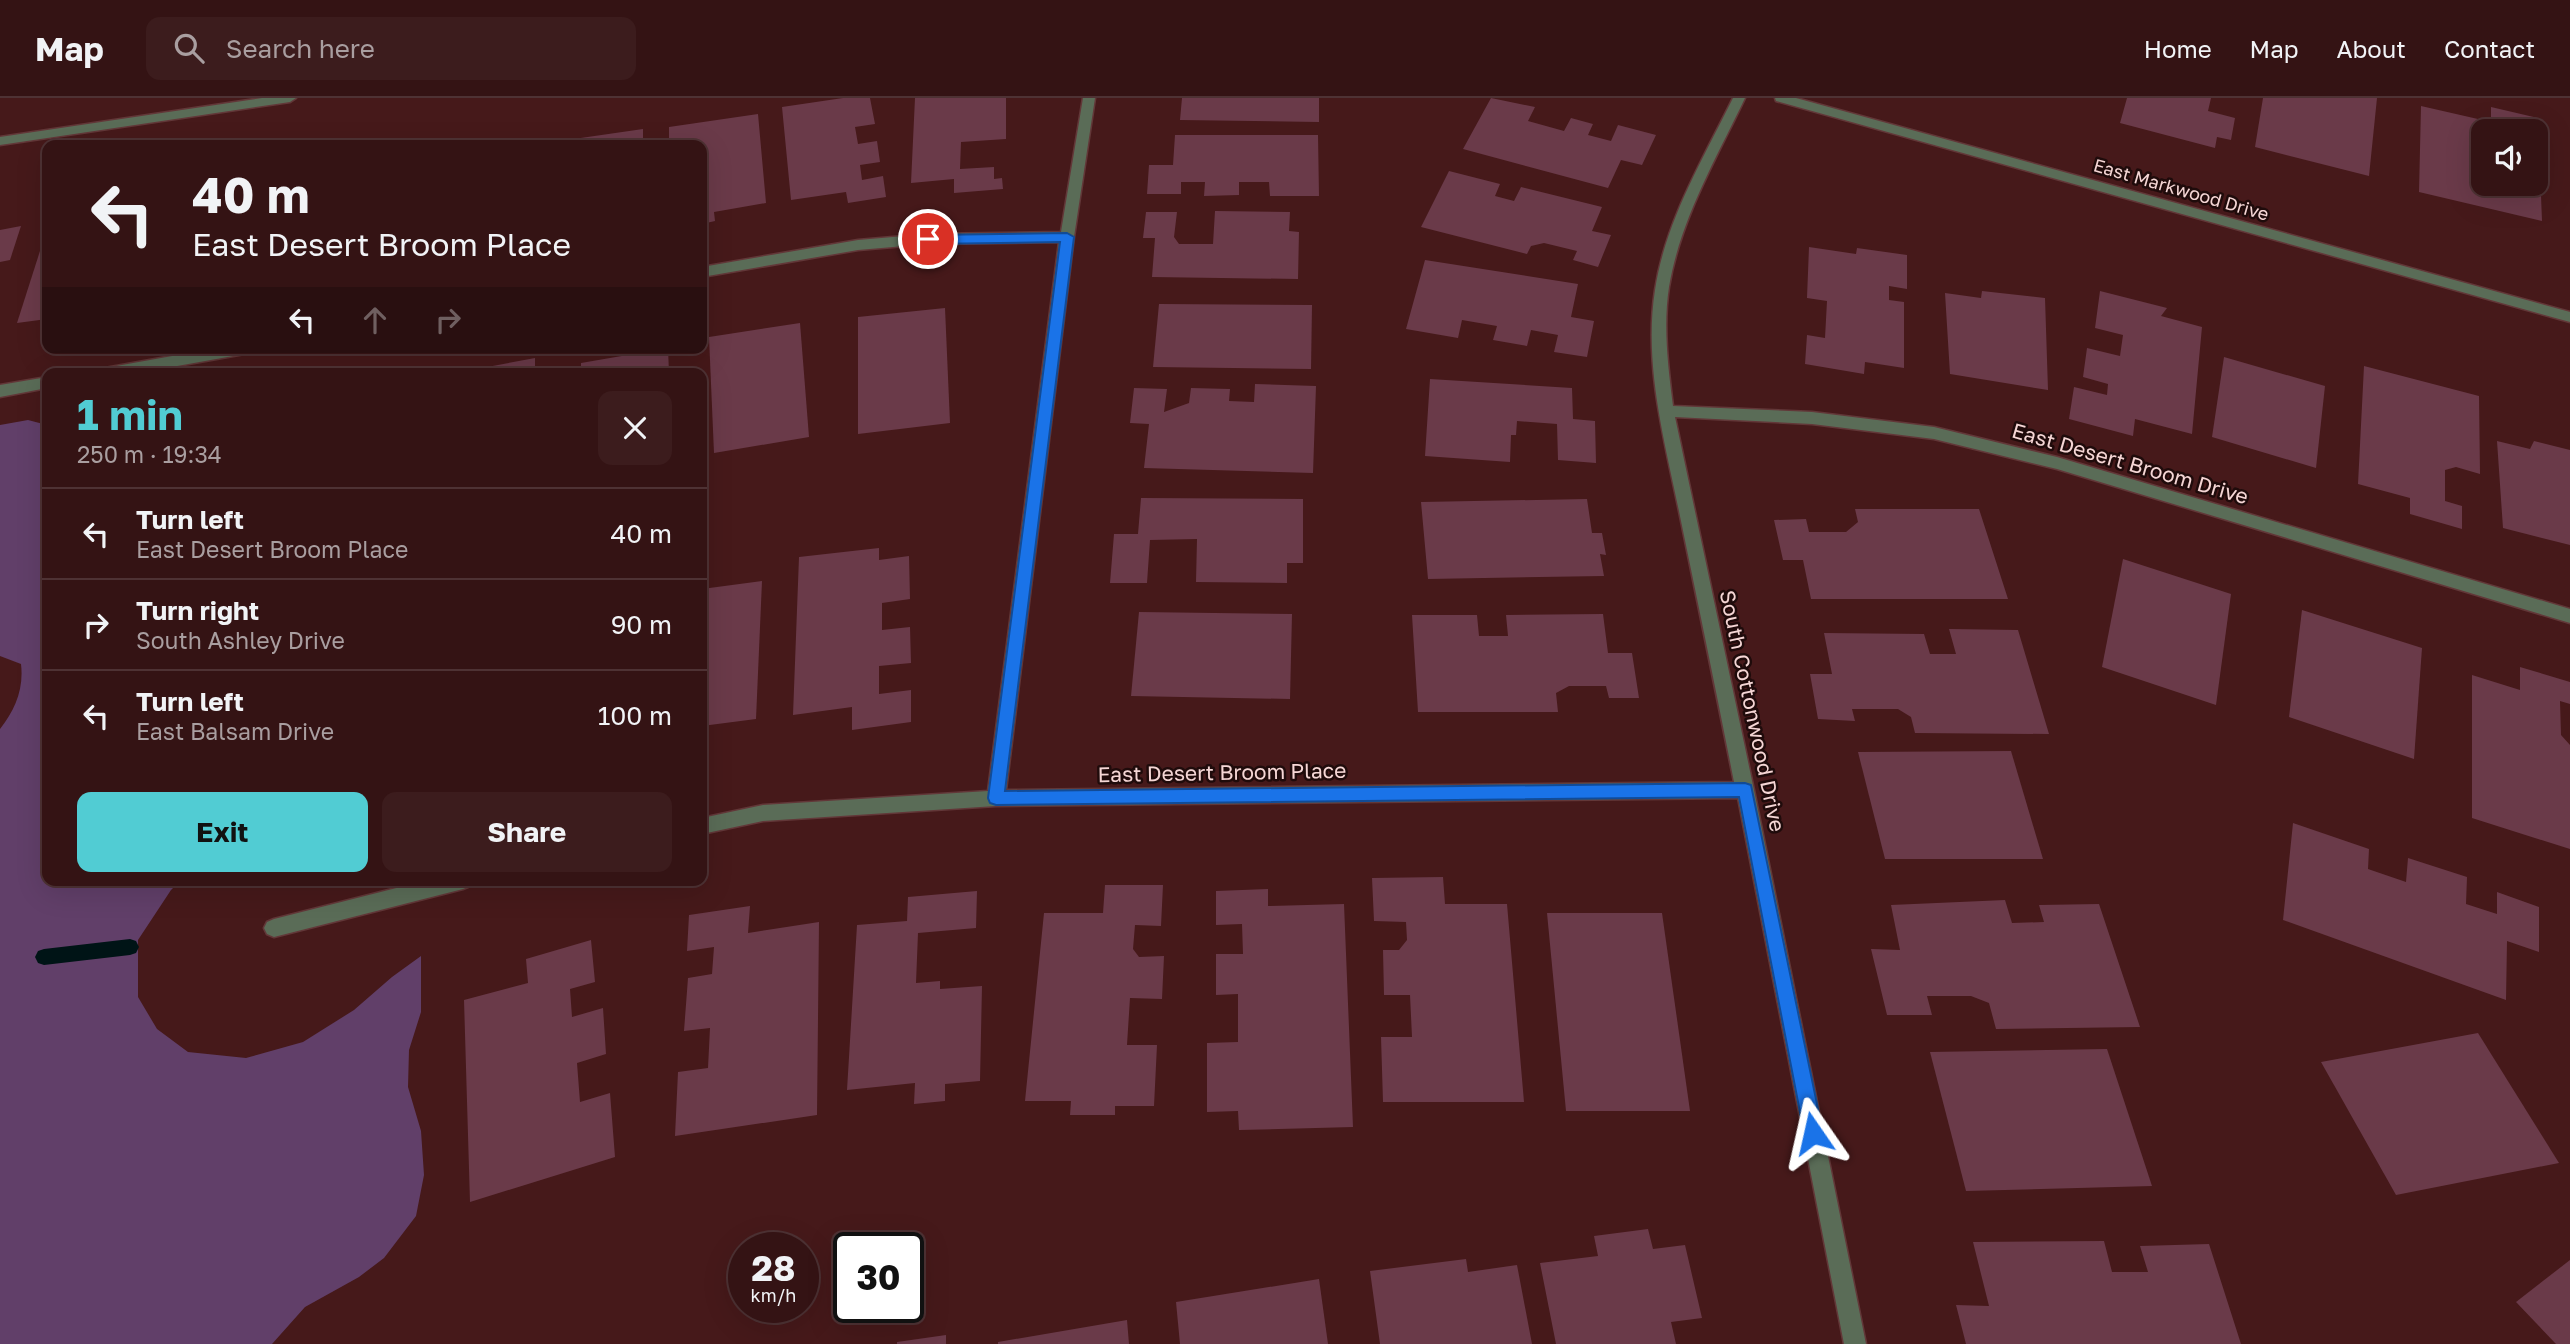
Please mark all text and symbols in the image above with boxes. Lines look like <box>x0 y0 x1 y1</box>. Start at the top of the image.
search box <box>146 17 636 80</box>
text: Map <box>35 29 104 68</box>
icon: search <box>170 29 208 67</box>
text: Search here <box>226 33 375 64</box>
text: Home <box>2144 34 2212 63</box>
text: Map <box>2250 34 2299 63</box>
text: About <box>2337 34 2406 63</box>
text: Contact <box>2444 34 2535 63</box>
map controls <box>2471 119 2548 196</box>
button: sound <box>2471 119 2548 196</box>
street label: East Markwood Drive <box>2091 153 2271 225</box>
text: 40 m <box>192 165 310 224</box>
icon: left <box>77 168 168 259</box>
pin <box>898 209 958 269</box>
icon: arrive <box>909 220 947 258</box>
text: East Desert Broom Place <box>192 225 571 263</box>
icon: left <box>283 301 321 339</box>
icon: ahead <box>356 301 394 339</box>
icon: right <box>429 301 467 339</box>
text: 1 min <box>77 389 183 439</box>
button: close <box>598 391 672 465</box>
street label: East Desert Broom Drive <box>2009 417 2252 509</box>
text: 250 m · 19:34 <box>77 440 222 468</box>
text: Turn left <box>136 504 244 535</box>
icon: left <box>77 515 115 553</box>
text: 40 m <box>611 518 672 549</box>
text: East Desert Broom Place <box>136 535 408 563</box>
street label: South Cottonwood Drive <box>1715 588 1791 834</box>
text: Turn right <box>136 595 259 626</box>
icon: right <box>77 606 115 644</box>
text: 90 m <box>611 609 672 640</box>
text: South Ashley Drive <box>136 626 345 654</box>
text: Turn left <box>136 686 244 717</box>
icon: left <box>77 697 115 735</box>
text: 100 m <box>598 700 672 731</box>
text: East Balsam Drive <box>136 717 334 745</box>
street label: East Desert Broom Place <box>1097 757 1347 787</box>
button: Exit <box>77 792 368 872</box>
button: Share <box>382 792 672 872</box>
position arrow <box>1776 1096 1850 1170</box>
speed limit sign: 30 <box>833 1232 924 1323</box>
text: 28 <box>752 1247 795 1289</box>
text: km/h <box>751 1284 796 1306</box>

